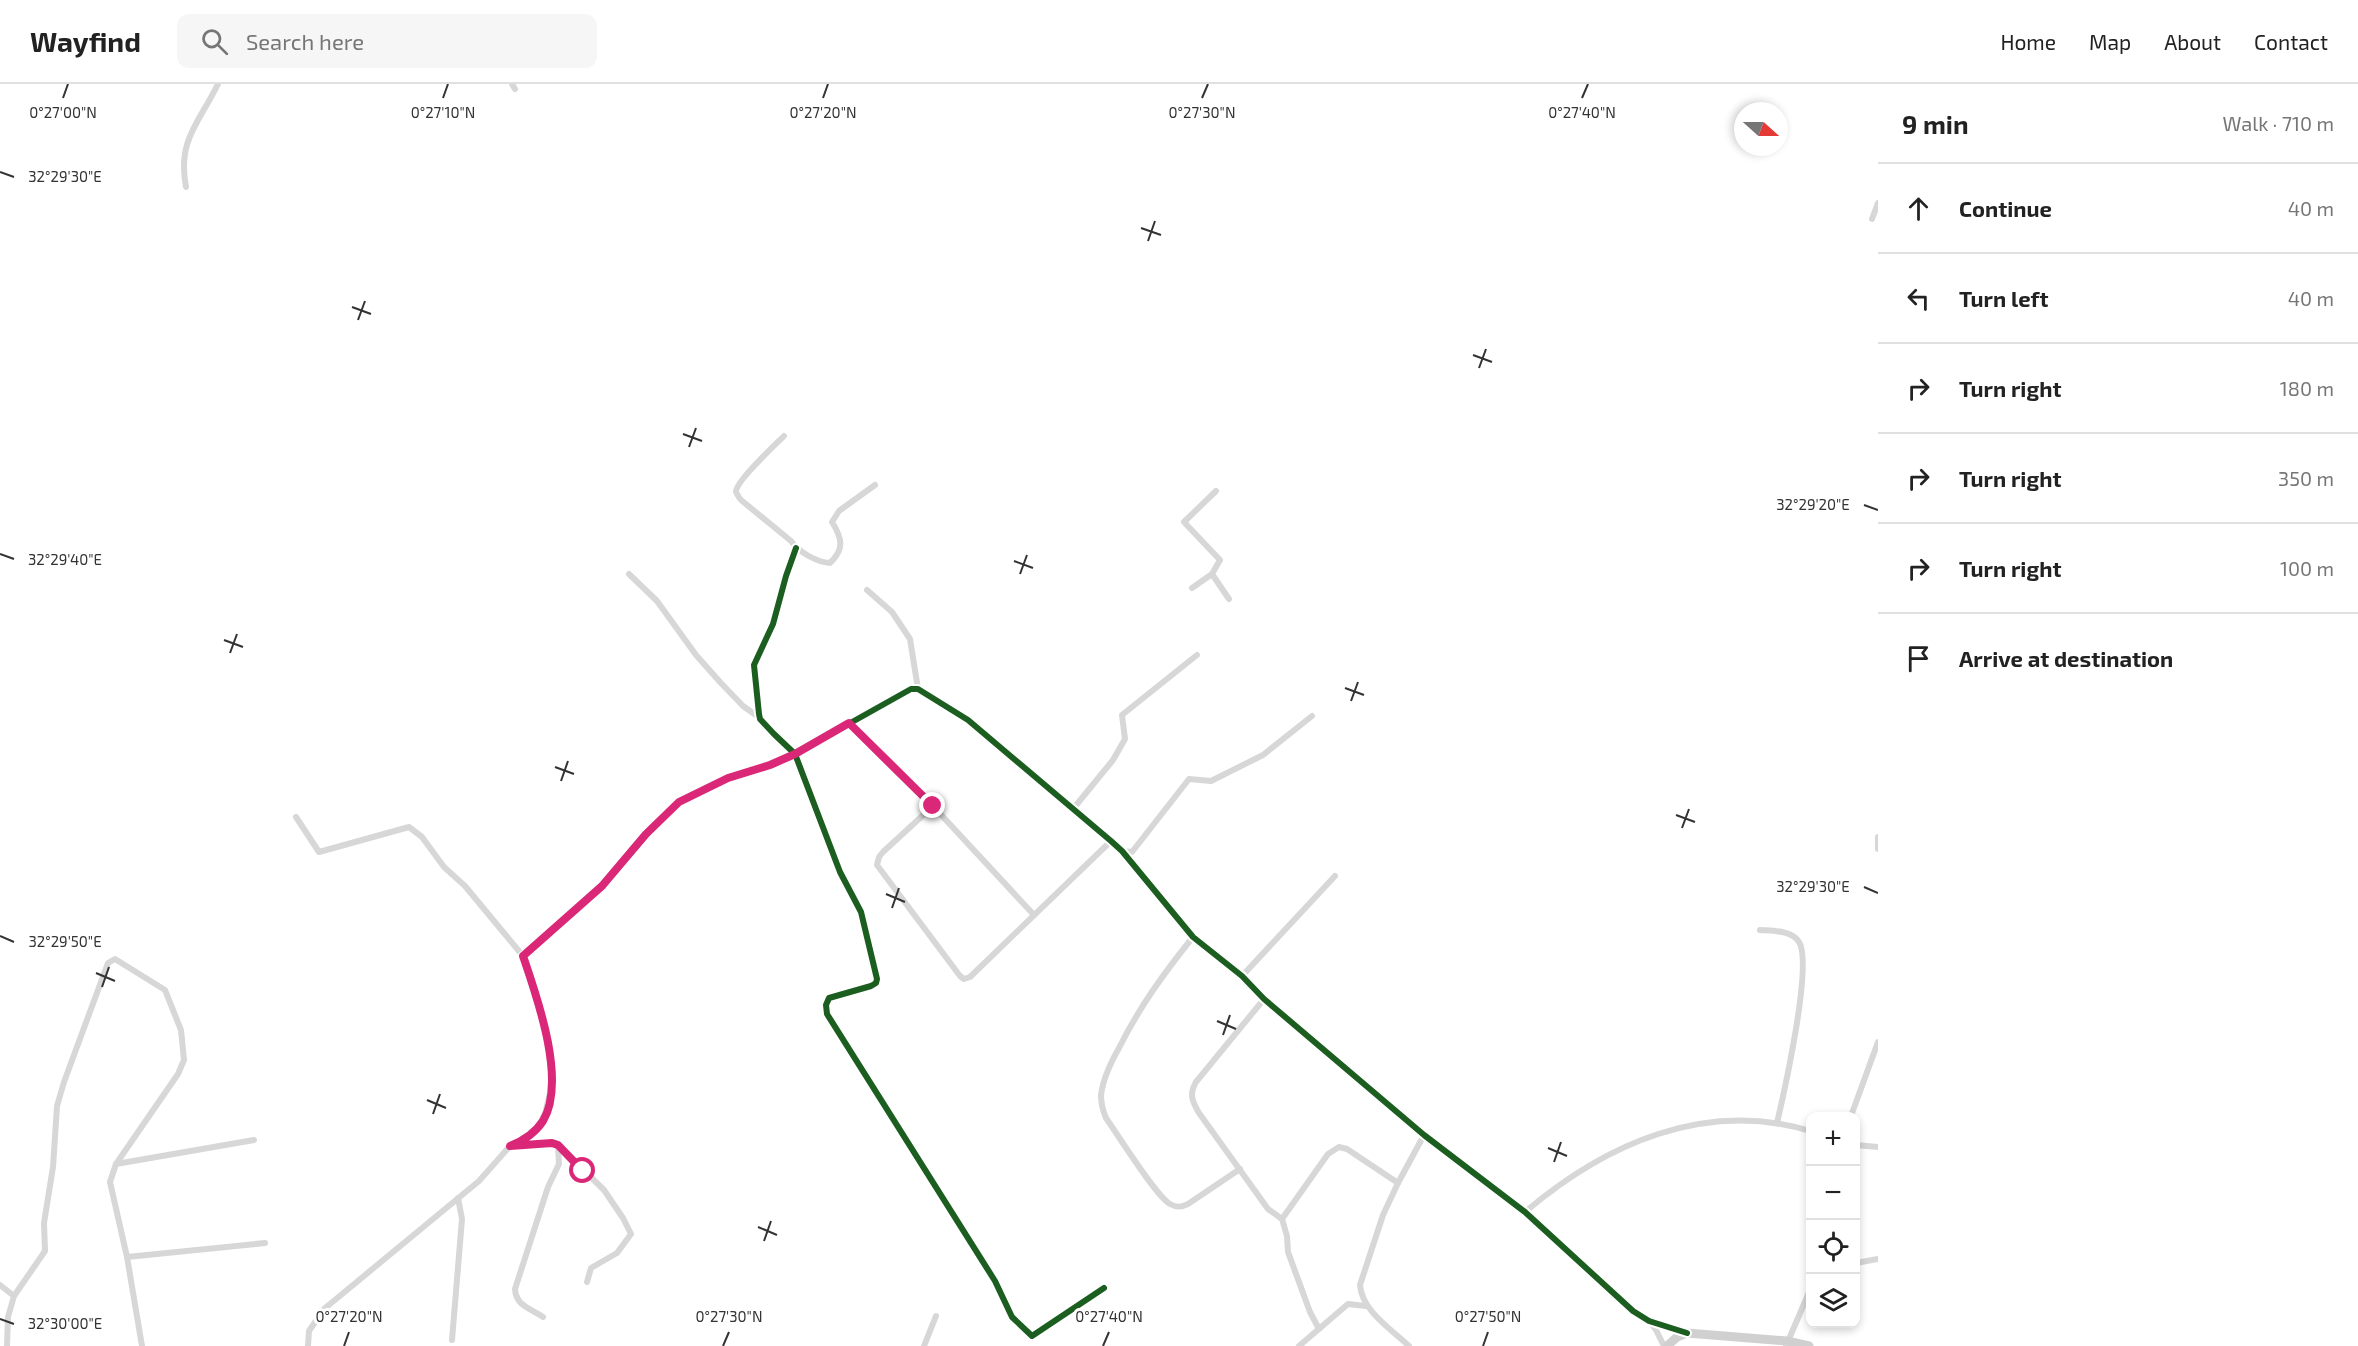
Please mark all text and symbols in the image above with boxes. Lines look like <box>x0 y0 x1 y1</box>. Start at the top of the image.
search box <box>177 14 597 68</box>
text: Wayfind <box>30 24 141 58</box>
icon: search <box>198 25 231 58</box>
text: Search here <box>246 28 364 54</box>
text: Home <box>2000 29 2056 54</box>
text: Map <box>2089 29 2131 54</box>
text: About <box>2164 29 2221 54</box>
text: Contact <box>2254 29 2328 54</box>
north arrow <box>1734 102 1788 156</box>
text: 0°27'00"N <box>29 103 97 121</box>
text: 0°27'10"N <box>411 103 475 121</box>
text: 0°27'20"N <box>789 103 857 121</box>
text: 0°27'30"N <box>1169 103 1236 121</box>
text: 0°27'40"N <box>1548 103 1616 121</box>
text: 9 min <box>1902 108 1969 139</box>
text: Walk · 710 m <box>2223 111 2334 135</box>
text: 32°29'30"E <box>28 167 102 185</box>
icon: ahead <box>1902 192 1935 225</box>
text: Continue <box>1959 195 2052 221</box>
text: 40 m <box>2288 196 2334 220</box>
icon: left <box>1902 282 1935 315</box>
text: Turn left <box>1959 285 2048 311</box>
text: 40 m <box>2288 286 2334 310</box>
icon: right <box>1902 372 1935 405</box>
text: Turn right <box>1959 375 2061 401</box>
text: 180 m <box>2280 376 2334 400</box>
icon: right <box>1902 462 1935 495</box>
text: Turn right <box>1959 465 2061 491</box>
text: 350 m <box>2278 466 2334 490</box>
text: 32°29'20"E <box>1776 495 1850 513</box>
text: 32°29'40"E <box>28 550 102 568</box>
icon: right <box>1902 552 1935 585</box>
text: Turn right <box>1959 555 2061 581</box>
text: 100 m <box>2280 556 2334 580</box>
icon: arrive <box>1902 642 1935 675</box>
text: Arrive at destination <box>1959 645 2173 671</box>
route end <box>919 792 945 818</box>
text: 32°29'30"E <box>1776 877 1850 895</box>
text: 32°29'50"E <box>28 932 102 950</box>
map controls <box>1806 1112 1860 1328</box>
button: + <box>1806 1112 1860 1166</box>
route start <box>569 1157 595 1183</box>
button: − <box>1806 1166 1860 1220</box>
button: locate <box>1806 1220 1860 1274</box>
button: layers <box>1806 1274 1860 1328</box>
text: 0°27'20"N <box>315 1307 383 1325</box>
text: 0°27'30"N <box>696 1307 763 1325</box>
text: 0°27'40"N <box>1075 1307 1143 1325</box>
text: 0°27'50"N <box>1455 1307 1521 1325</box>
text: 32°30'00"E <box>28 1314 102 1332</box>

